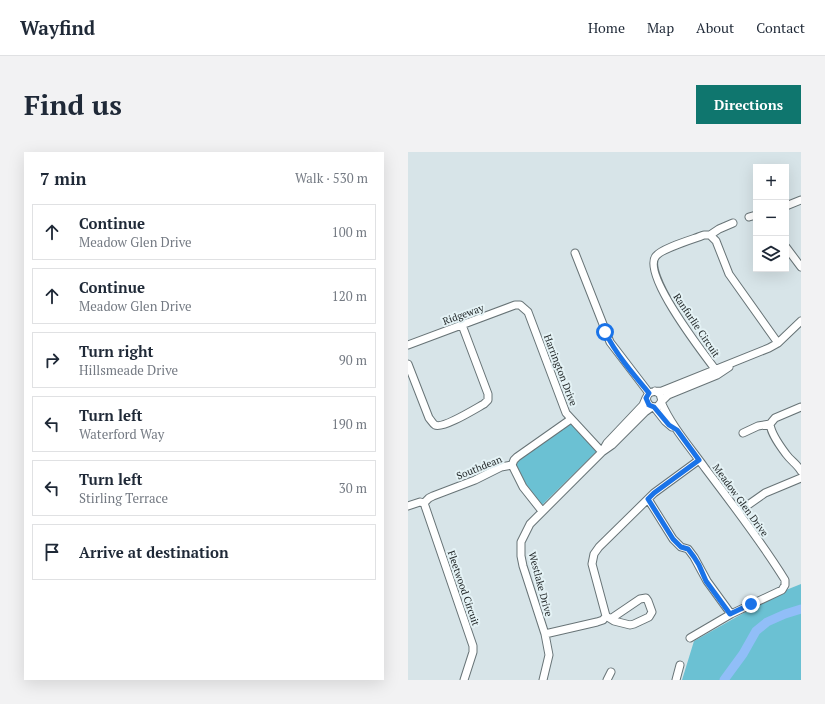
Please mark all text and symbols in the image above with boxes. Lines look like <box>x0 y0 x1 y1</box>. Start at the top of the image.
text: Wayfind <box>20 15 95 40</box>
text: Home <box>588 18 625 37</box>
text: Map <box>647 18 674 37</box>
text: About <box>696 18 734 37</box>
text: Contact <box>756 18 805 37</box>
button: Directions <box>696 85 801 124</box>
text: Find us <box>24 86 122 123</box>
map controls <box>753 164 789 272</box>
button: + <box>753 164 789 200</box>
text: 7 min <box>40 167 87 190</box>
text: Walk · 530 m <box>295 169 368 187</box>
button: − <box>753 200 789 236</box>
text: Continue <box>79 213 145 233</box>
icon: ahead <box>41 221 63 243</box>
text: 100 m <box>332 223 367 241</box>
text: Meadow Glen Drive <box>79 233 192 251</box>
button: layers <box>753 236 789 272</box>
text: Continue <box>79 277 145 297</box>
icon: ahead <box>41 285 63 307</box>
text: 120 m <box>332 287 367 305</box>
street label: Ranfurlie Circuit <box>670 291 723 360</box>
text: Meadow Glen Drive <box>79 297 192 315</box>
street label: Ridgeway <box>441 301 486 328</box>
route start <box>596 323 614 341</box>
street label: Harrington Drive <box>541 333 580 408</box>
text: Turn right <box>79 341 154 361</box>
icon: right <box>41 349 63 371</box>
text: 90 m <box>339 351 367 369</box>
text: Hillsmeade Drive <box>79 361 178 379</box>
text: Turn left <box>79 405 143 425</box>
icon: left <box>41 413 63 435</box>
text: 190 m <box>332 415 367 433</box>
text: Waterford Way <box>79 425 164 443</box>
street label: Southdean <box>455 452 504 482</box>
street label: Meadow Glen Drive <box>710 461 771 539</box>
text: Turn left <box>79 469 143 489</box>
icon: left <box>41 477 63 499</box>
text: 30 m <box>339 479 367 497</box>
text: Stirling Terrace <box>79 489 168 507</box>
icon: arrive <box>41 541 63 563</box>
text: Arrive at destination <box>79 542 229 562</box>
street label: Fleetwood Circuit <box>445 549 483 628</box>
street label: Westlake Drive <box>526 550 555 618</box>
route end <box>742 595 760 613</box>

